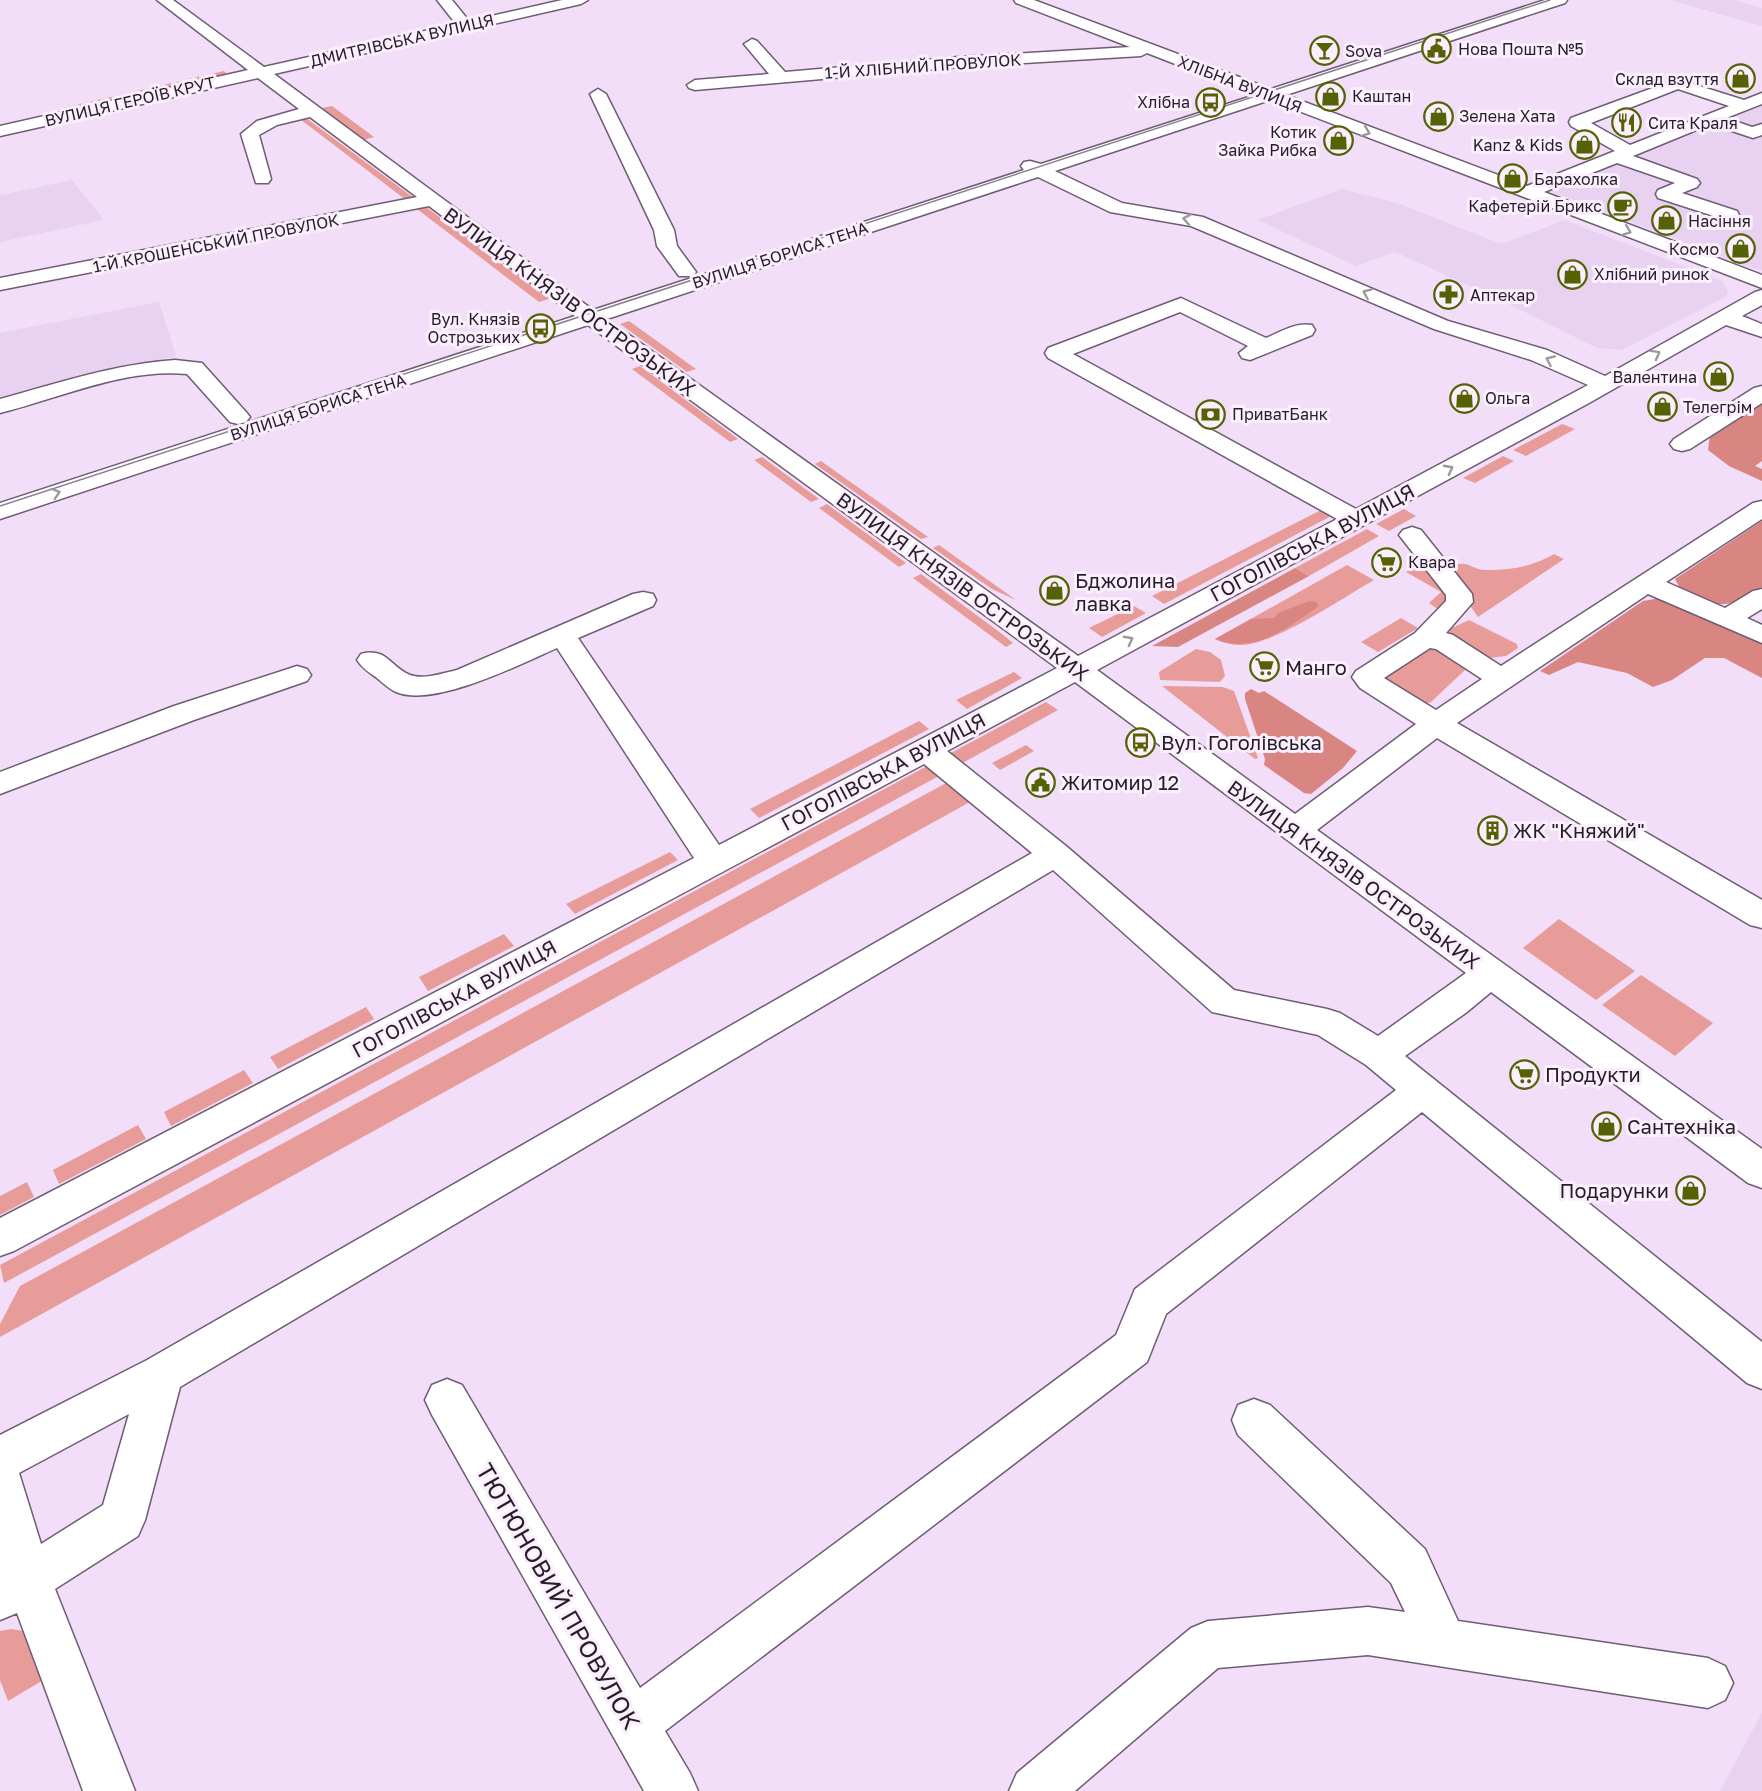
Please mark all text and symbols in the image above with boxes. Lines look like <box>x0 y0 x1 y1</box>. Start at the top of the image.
street label: ДМИТРІВСЬКА ВУЛИЦЯ <box>308 9 496 71</box>
public building icon: Нова Пошта №5 <box>1421 33 1453 65</box>
bar icon: Sova <box>1308 35 1340 67</box>
place label: Нова Пошта №5 <box>1458 39 1584 59</box>
place label: Sova <box>1345 41 1382 61</box>
street label: 1-Й ХЛІБНИЙ ПРОВУЛОК <box>824 49 1022 83</box>
street label: ХЛІБНА ВУЛИЦЯ <box>1175 51 1305 117</box>
shop icon: Склад взуття <box>1724 63 1756 95</box>
place label: Склад взуття <box>1615 69 1719 89</box>
street label: ВУЛИЦЯ ГЕРОЇВ КРУТ <box>43 72 217 130</box>
shop icon: Каштан <box>1315 80 1347 112</box>
bus stop icon: Хлібна <box>1195 86 1227 118</box>
place label: Каштан <box>1352 86 1411 106</box>
place label: Хлібна <box>1137 92 1190 112</box>
shop icon: Зелена Хата <box>1422 100 1454 132</box>
place label: Зелена Хата <box>1459 106 1556 126</box>
restaurant icon: Сита Краля <box>1611 107 1643 139</box>
place label: Сита Краля <box>1648 113 1738 133</box>
place label: Котик Зайка Рибка <box>1218 122 1317 160</box>
shop icon: Котик Зайка Рибка <box>1322 125 1354 157</box>
one-way arrow <box>1360 125 1371 137</box>
shop icon: Kanz & Kids <box>1568 129 1600 161</box>
place label: Kanz & Kids <box>1473 135 1563 155</box>
shop icon: Барахолка <box>1497 163 1529 195</box>
place label: Барахолка <box>1534 169 1618 189</box>
cafe icon: Кафетерій Брикс <box>1607 190 1639 222</box>
place label: Кафетерій Брикс <box>1468 196 1602 216</box>
street label: ВУЛИЦЯ КНЯЗІВ ОСТРОЗЬКИХ <box>439 202 701 400</box>
shop icon: Насіння <box>1651 205 1683 237</box>
street label: 1-Й КРОШЕНСЬКИЙ ПРОВУЛОК <box>91 209 341 277</box>
place label: Насіння <box>1688 211 1751 231</box>
one-way arrow <box>1182 213 1192 226</box>
street label: ВУЛИЦЯ БОРИСА ТЕНА <box>690 217 871 293</box>
one-way arrow <box>1621 224 1632 236</box>
shop icon: Космо <box>1724 233 1756 265</box>
place label: Космо <box>1669 239 1719 259</box>
shop icon: Хлібний ринок <box>1557 258 1589 290</box>
place label: Хлібний ринок <box>1594 264 1710 284</box>
pharmacy icon: Аптекар <box>1433 279 1465 311</box>
place label: Аптекар <box>1470 285 1535 305</box>
one-way arrow <box>1362 288 1373 300</box>
place label: Вул. Князів Острозьких <box>428 309 520 347</box>
bus stop icon: Вул. Князів Острозьких <box>525 312 557 344</box>
one-way arrow <box>1650 350 1660 361</box>
one-way arrow <box>1545 355 1556 367</box>
shop icon: Валентина <box>1702 361 1734 393</box>
place label: Валентина <box>1612 367 1697 387</box>
street label: ВУЛИЦЯ БОРИСА ТЕНА <box>228 369 409 445</box>
shop icon: Ольга <box>1448 382 1480 414</box>
place label: Ольга <box>1485 388 1530 408</box>
shop icon: Телегрім <box>1646 391 1678 423</box>
place label: Телегрім <box>1683 397 1752 417</box>
bank icon: ПриватБанк <box>1195 398 1227 430</box>
place label: ПриватБанк <box>1232 404 1328 424</box>
one-way arrow <box>1442 465 1453 476</box>
street label: ГОГОЛІВСЬКА ВУЛИЦЯ <box>1206 478 1418 606</box>
street label: ВУЛИЦЯ КНЯЗІВ ОСТРОЗЬКИХ <box>832 487 1094 685</box>
one-way arrow <box>50 488 61 500</box>
supermarket icon: Квара <box>1371 546 1403 578</box>
place label: Квара <box>1408 552 1456 572</box>
place label: Бджолина лавка <box>1075 568 1175 615</box>
shop icon: Бджолина лавка <box>1038 575 1070 607</box>
one-way arrow <box>1122 636 1133 647</box>
supermarket icon: Манго <box>1248 651 1280 683</box>
place label: Манго <box>1285 655 1347 679</box>
street label: ГОГОЛІВСЬКА ВУЛИЦЯ <box>777 707 989 835</box>
bus stop icon: Вул. Гоголівська <box>1124 726 1156 758</box>
place label: Вул. Гоголівська <box>1161 730 1322 754</box>
public building icon: Житомир 12 <box>1024 766 1056 798</box>
place label: Житомир 12 <box>1061 770 1179 794</box>
street label: ВУЛИЦЯ КНЯЗІВ ОСТРОЗЬКИХ <box>1223 775 1485 973</box>
building icon: ЖК "Княжий" <box>1476 814 1508 846</box>
place label: ЖК "Княжий" <box>1513 818 1645 842</box>
street label: ГОГОЛІВСЬКА ВУЛИЦЯ <box>348 934 560 1062</box>
supermarket icon: Продукти <box>1508 1058 1540 1090</box>
place label: Продукти <box>1545 1062 1641 1086</box>
shop icon: Сантехніка <box>1590 1110 1622 1142</box>
place label: Сантехніка <box>1627 1114 1736 1138</box>
shop icon: Подарунки <box>1674 1174 1706 1206</box>
place label: Подарунки <box>1560 1178 1669 1202</box>
street label: ТЮТЮНОВИЙ ПРОВУЛОК <box>471 1458 647 1734</box>

